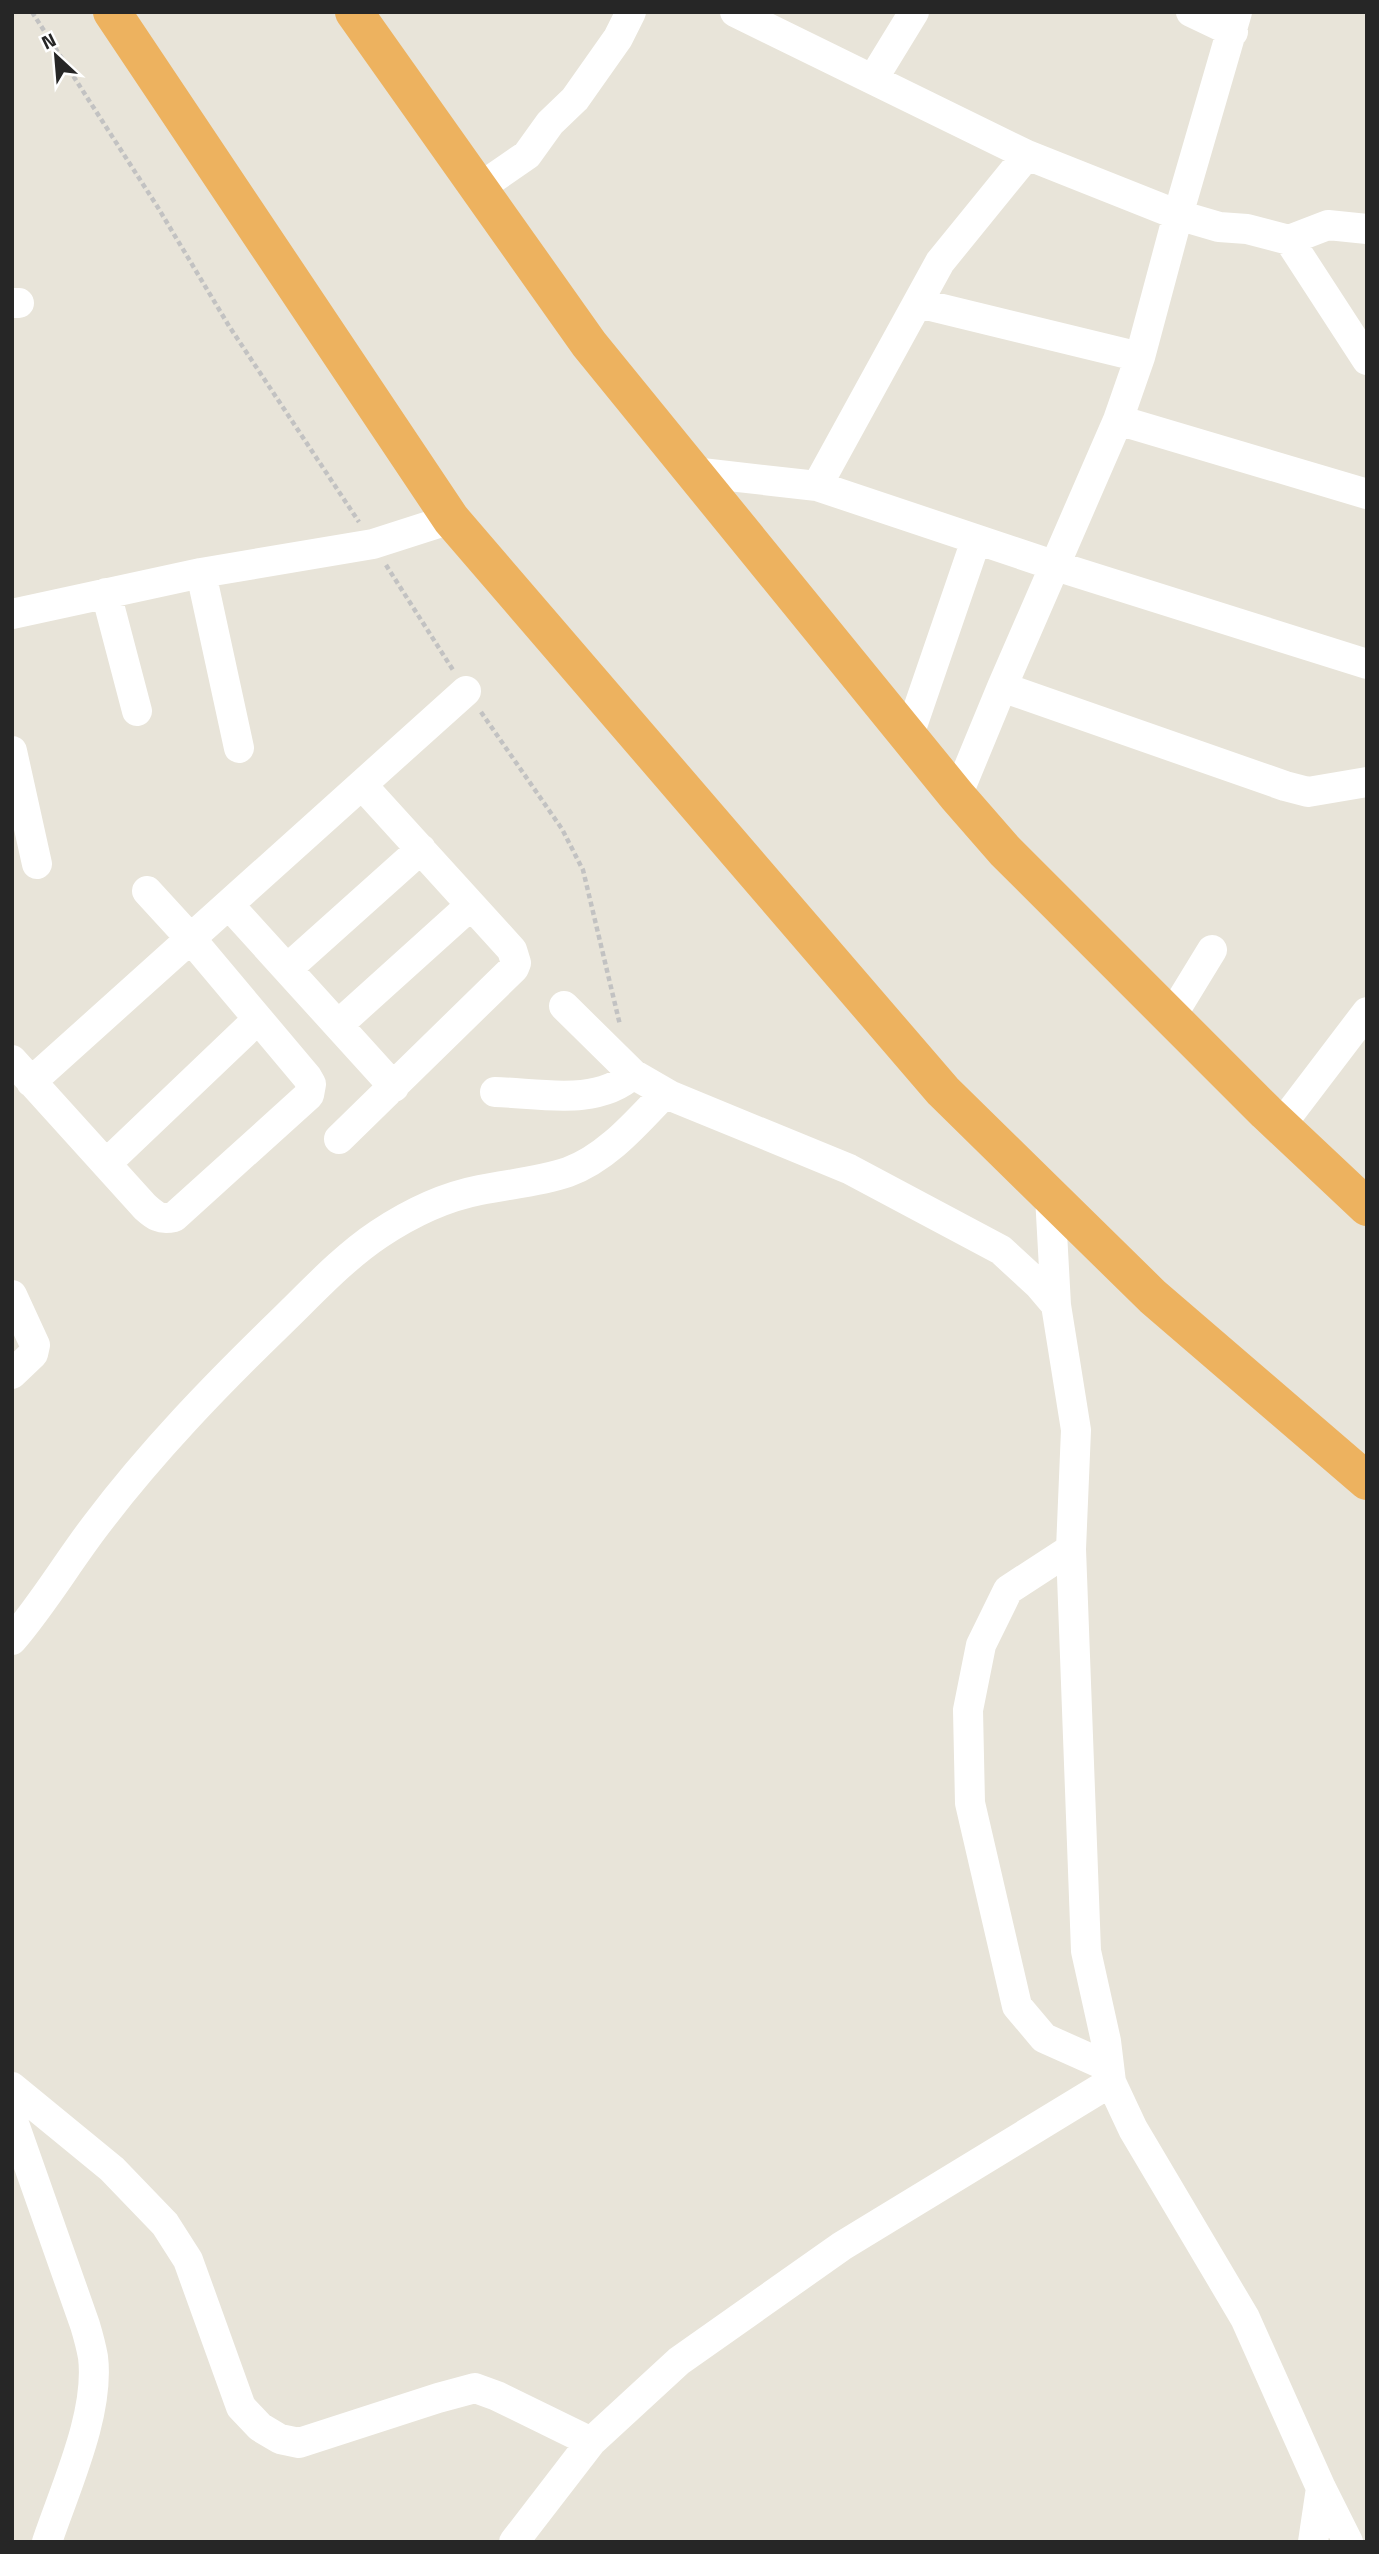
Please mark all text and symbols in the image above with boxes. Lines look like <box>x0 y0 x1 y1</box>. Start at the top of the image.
north arrow <box>21 21 91 91</box>
text: N <box>36 24 61 56</box>

